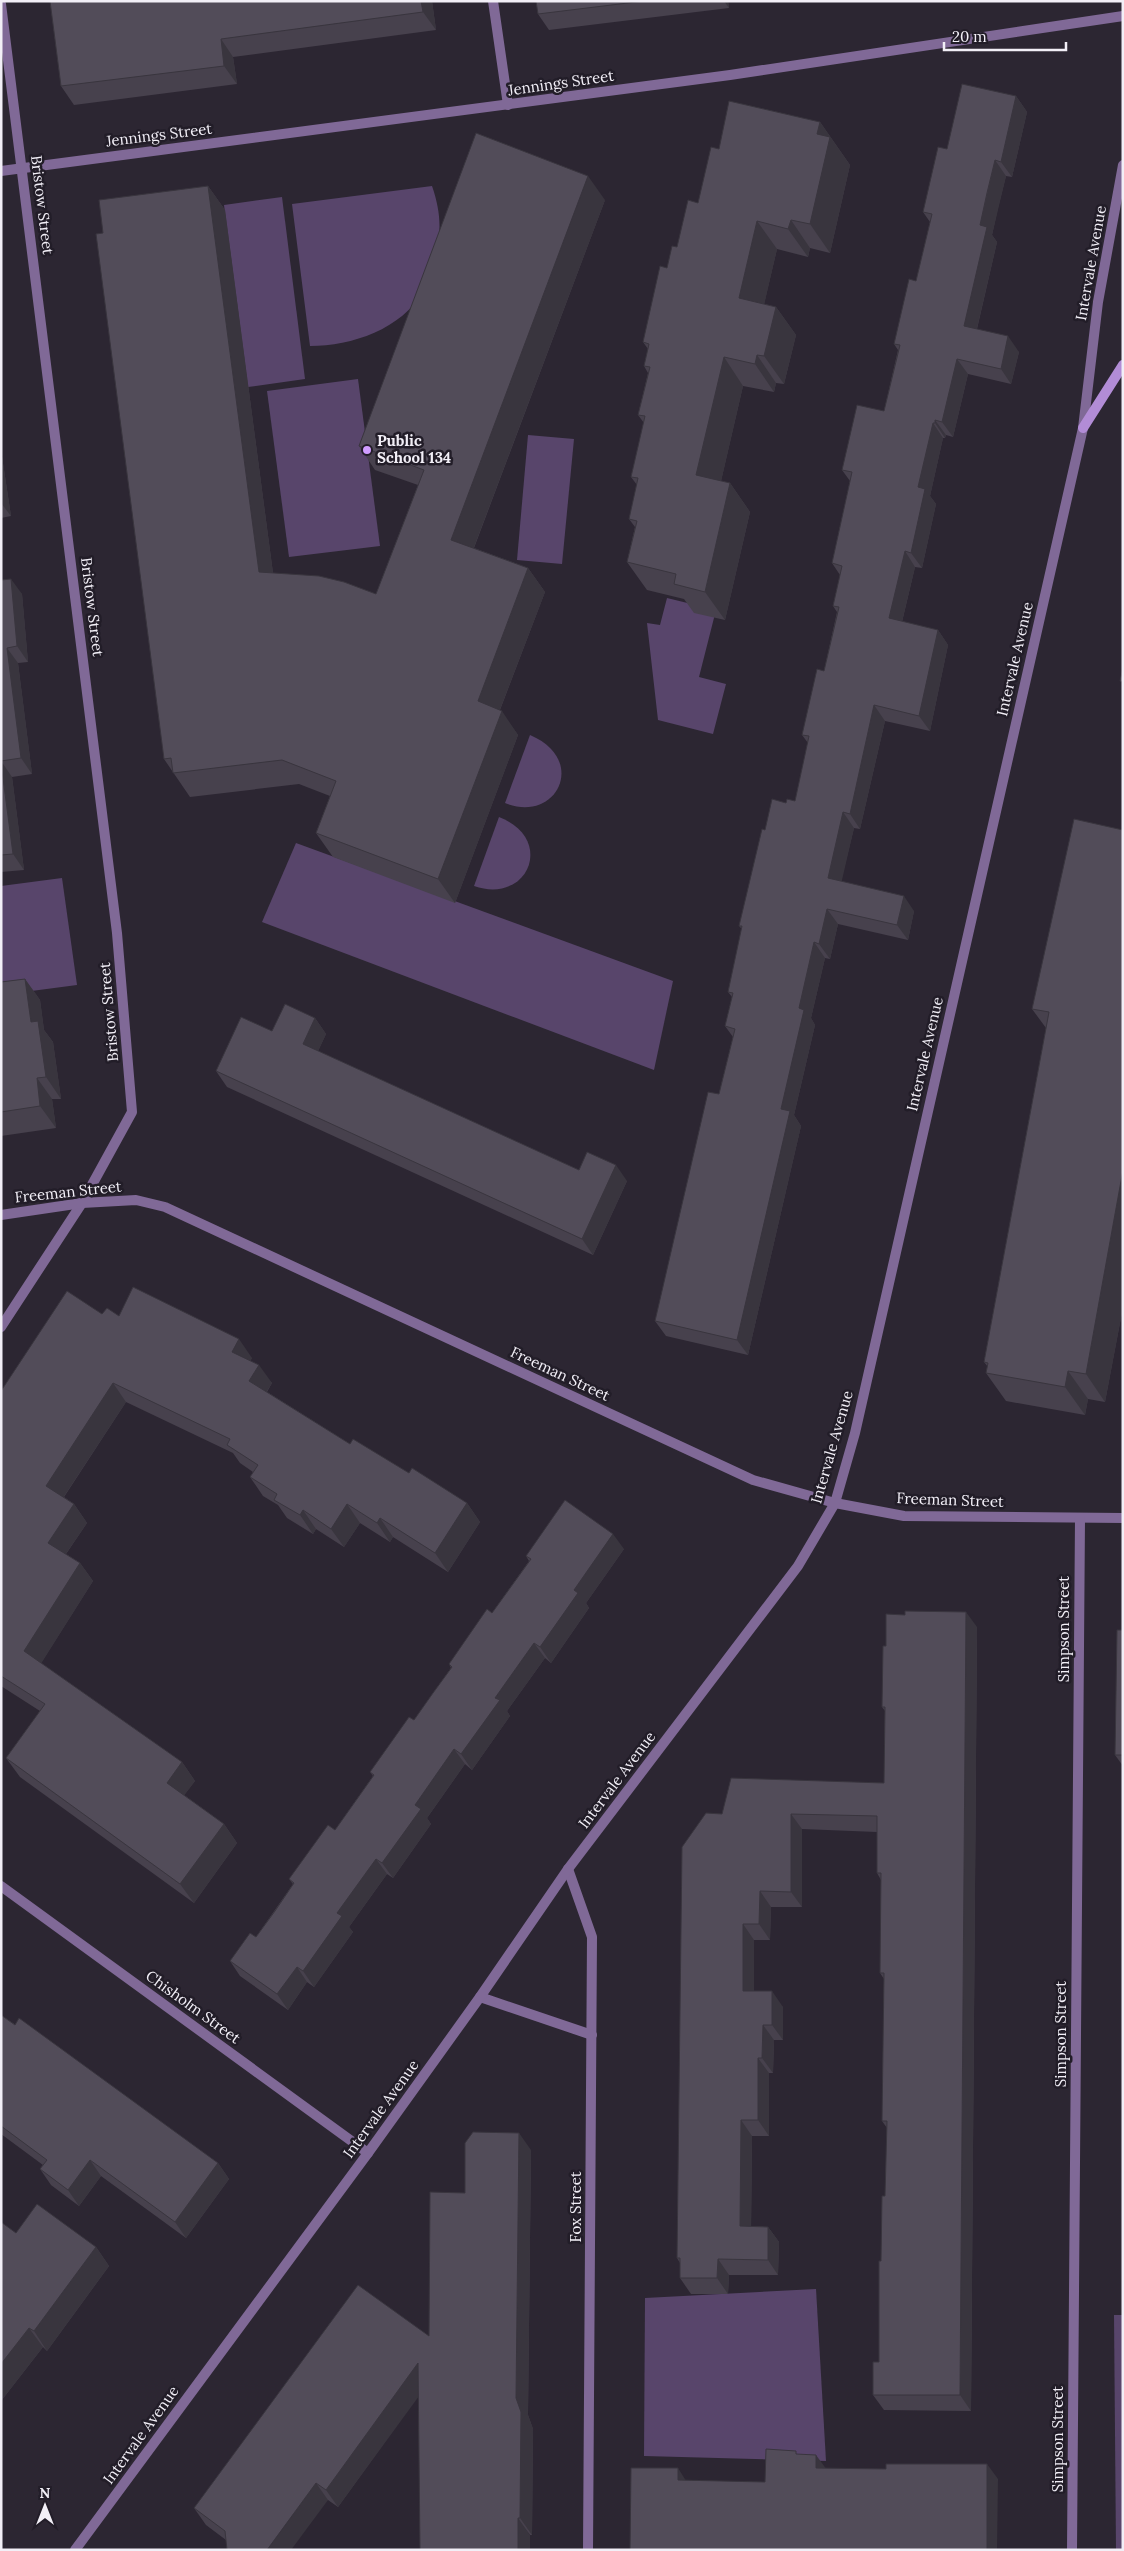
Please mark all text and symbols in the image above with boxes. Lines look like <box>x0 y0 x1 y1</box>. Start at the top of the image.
scale bar <box>944 20 1066 52</box>
text: 20 m <box>952 27 987 46</box>
street label: Jennings Street <box>506 66 615 99</box>
street label: Jennings Street <box>104 119 213 151</box>
street label: Bristow Street <box>27 154 58 256</box>
street label: Intervale Avenue <box>1071 204 1110 322</box>
place label: Public School 134 <box>377 431 451 467</box>
marker: Public School 134 <box>361 444 373 456</box>
street label: Bristow Street <box>77 556 108 658</box>
street label: Intervale Avenue <box>992 600 1037 718</box>
street label: Bristow Street <box>95 961 122 1063</box>
street label: Intervale Avenue <box>902 995 947 1113</box>
street label: Freeman Street <box>14 1176 123 1207</box>
street label: Freeman Street <box>508 1342 613 1405</box>
street label: Intervale Avenue <box>806 1388 857 1506</box>
street label: Freeman Street <box>896 1488 1004 1511</box>
street label: Simpson Street <box>1054 1576 1073 1682</box>
street label: Intervale Avenue <box>574 1727 659 1832</box>
street label: Chisholm Street <box>142 1966 244 2047</box>
street label: Simpson Street <box>1051 1981 1070 2087</box>
street label: Intervale Avenue <box>339 2056 423 2161</box>
street label: Fox Street <box>566 2171 585 2243</box>
street label: Intervale Avenue <box>99 2382 183 2487</box>
street label: Simpson Street <box>1048 2386 1067 2492</box>
north arrow <box>20 2481 70 2531</box>
text: N <box>40 2484 51 2502</box>

